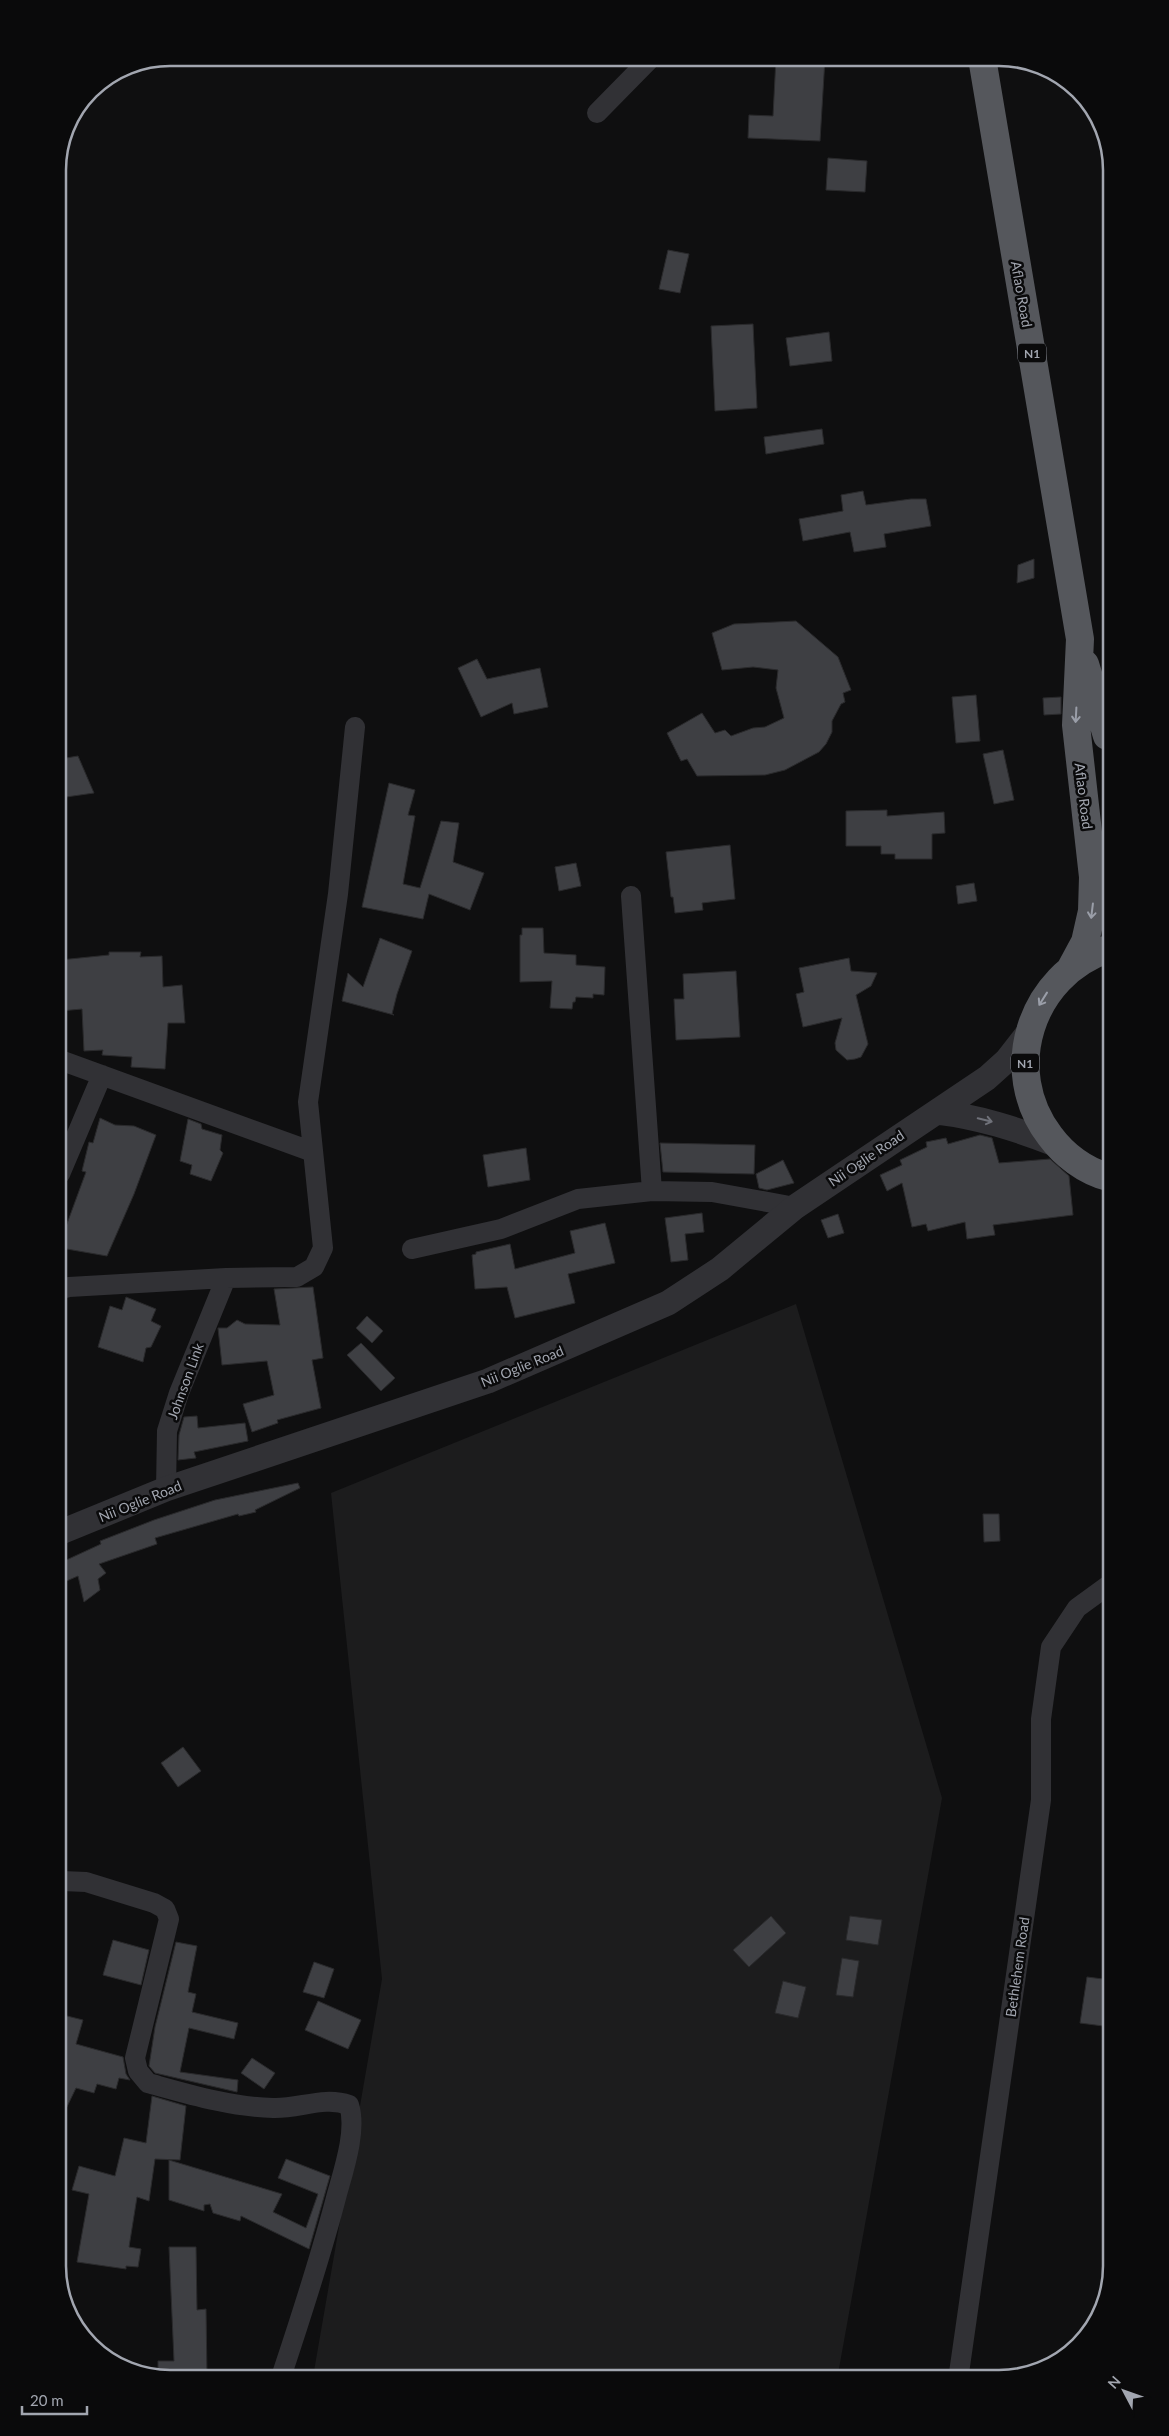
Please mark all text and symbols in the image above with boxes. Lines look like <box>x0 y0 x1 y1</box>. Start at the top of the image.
street label: Aflao Road <box>1008 260 1036 328</box>
road number: N1 <box>1018 343 1046 362</box>
one-way arrow <box>1072 707 1081 723</box>
street label: Aflao Road <box>1071 762 1097 830</box>
one-way arrow <box>1086 903 1096 919</box>
one-way arrow <box>1038 992 1048 1006</box>
road number: N1 <box>1011 1054 1039 1072</box>
one-way arrow <box>976 1116 992 1125</box>
street label: Nii Oglie Road <box>825 1126 907 1190</box>
street label: Johnson Link <box>163 1340 207 1422</box>
street label: Nii Oglie Road <box>478 1342 566 1390</box>
street label: Nii Oglie Road <box>96 1477 184 1525</box>
street label: Bethlehem Road <box>1002 1916 1032 2018</box>
north arrow <box>1099 2366 1149 2416</box>
text: N <box>1104 2372 1124 2392</box>
scale bar <box>22 2384 88 2416</box>
text: 20 m <box>30 2391 64 2409</box>

